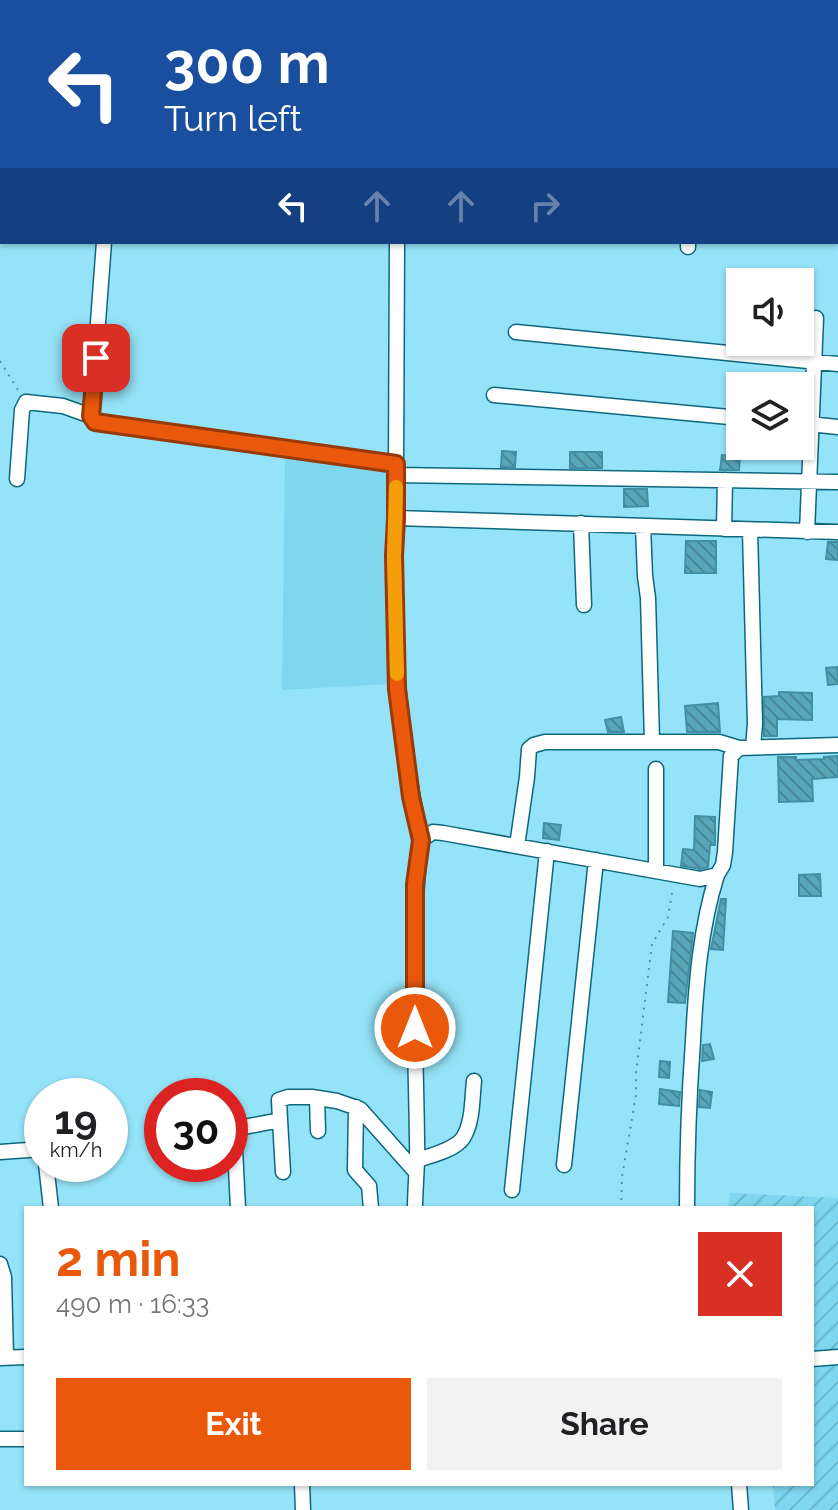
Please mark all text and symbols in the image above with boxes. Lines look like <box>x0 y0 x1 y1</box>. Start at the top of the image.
text: 300 m <box>164 30 330 96</box>
icon: left <box>32 32 136 136</box>
text: Turn left <box>164 97 302 139</box>
icon: left <box>271 184 315 228</box>
icon: ahead <box>355 184 399 228</box>
icon: ahead <box>439 184 483 228</box>
icon: right <box>523 184 567 228</box>
map controls <box>726 268 814 460</box>
button: sound <box>726 268 814 356</box>
pin <box>62 324 130 392</box>
icon: arrive <box>74 336 118 380</box>
button: layers <box>726 372 814 460</box>
position arrow <box>373 986 457 1070</box>
speed limit sign: 30 <box>144 1078 248 1182</box>
text: 19 <box>54 1096 98 1143</box>
text: km/h <box>50 1138 102 1162</box>
text: 2 min <box>56 1231 181 1287</box>
button: close <box>698 1232 782 1316</box>
text: 490 m · 16:33 <box>56 1289 210 1319</box>
button: Exit <box>56 1378 411 1470</box>
button: Share <box>427 1378 782 1470</box>

